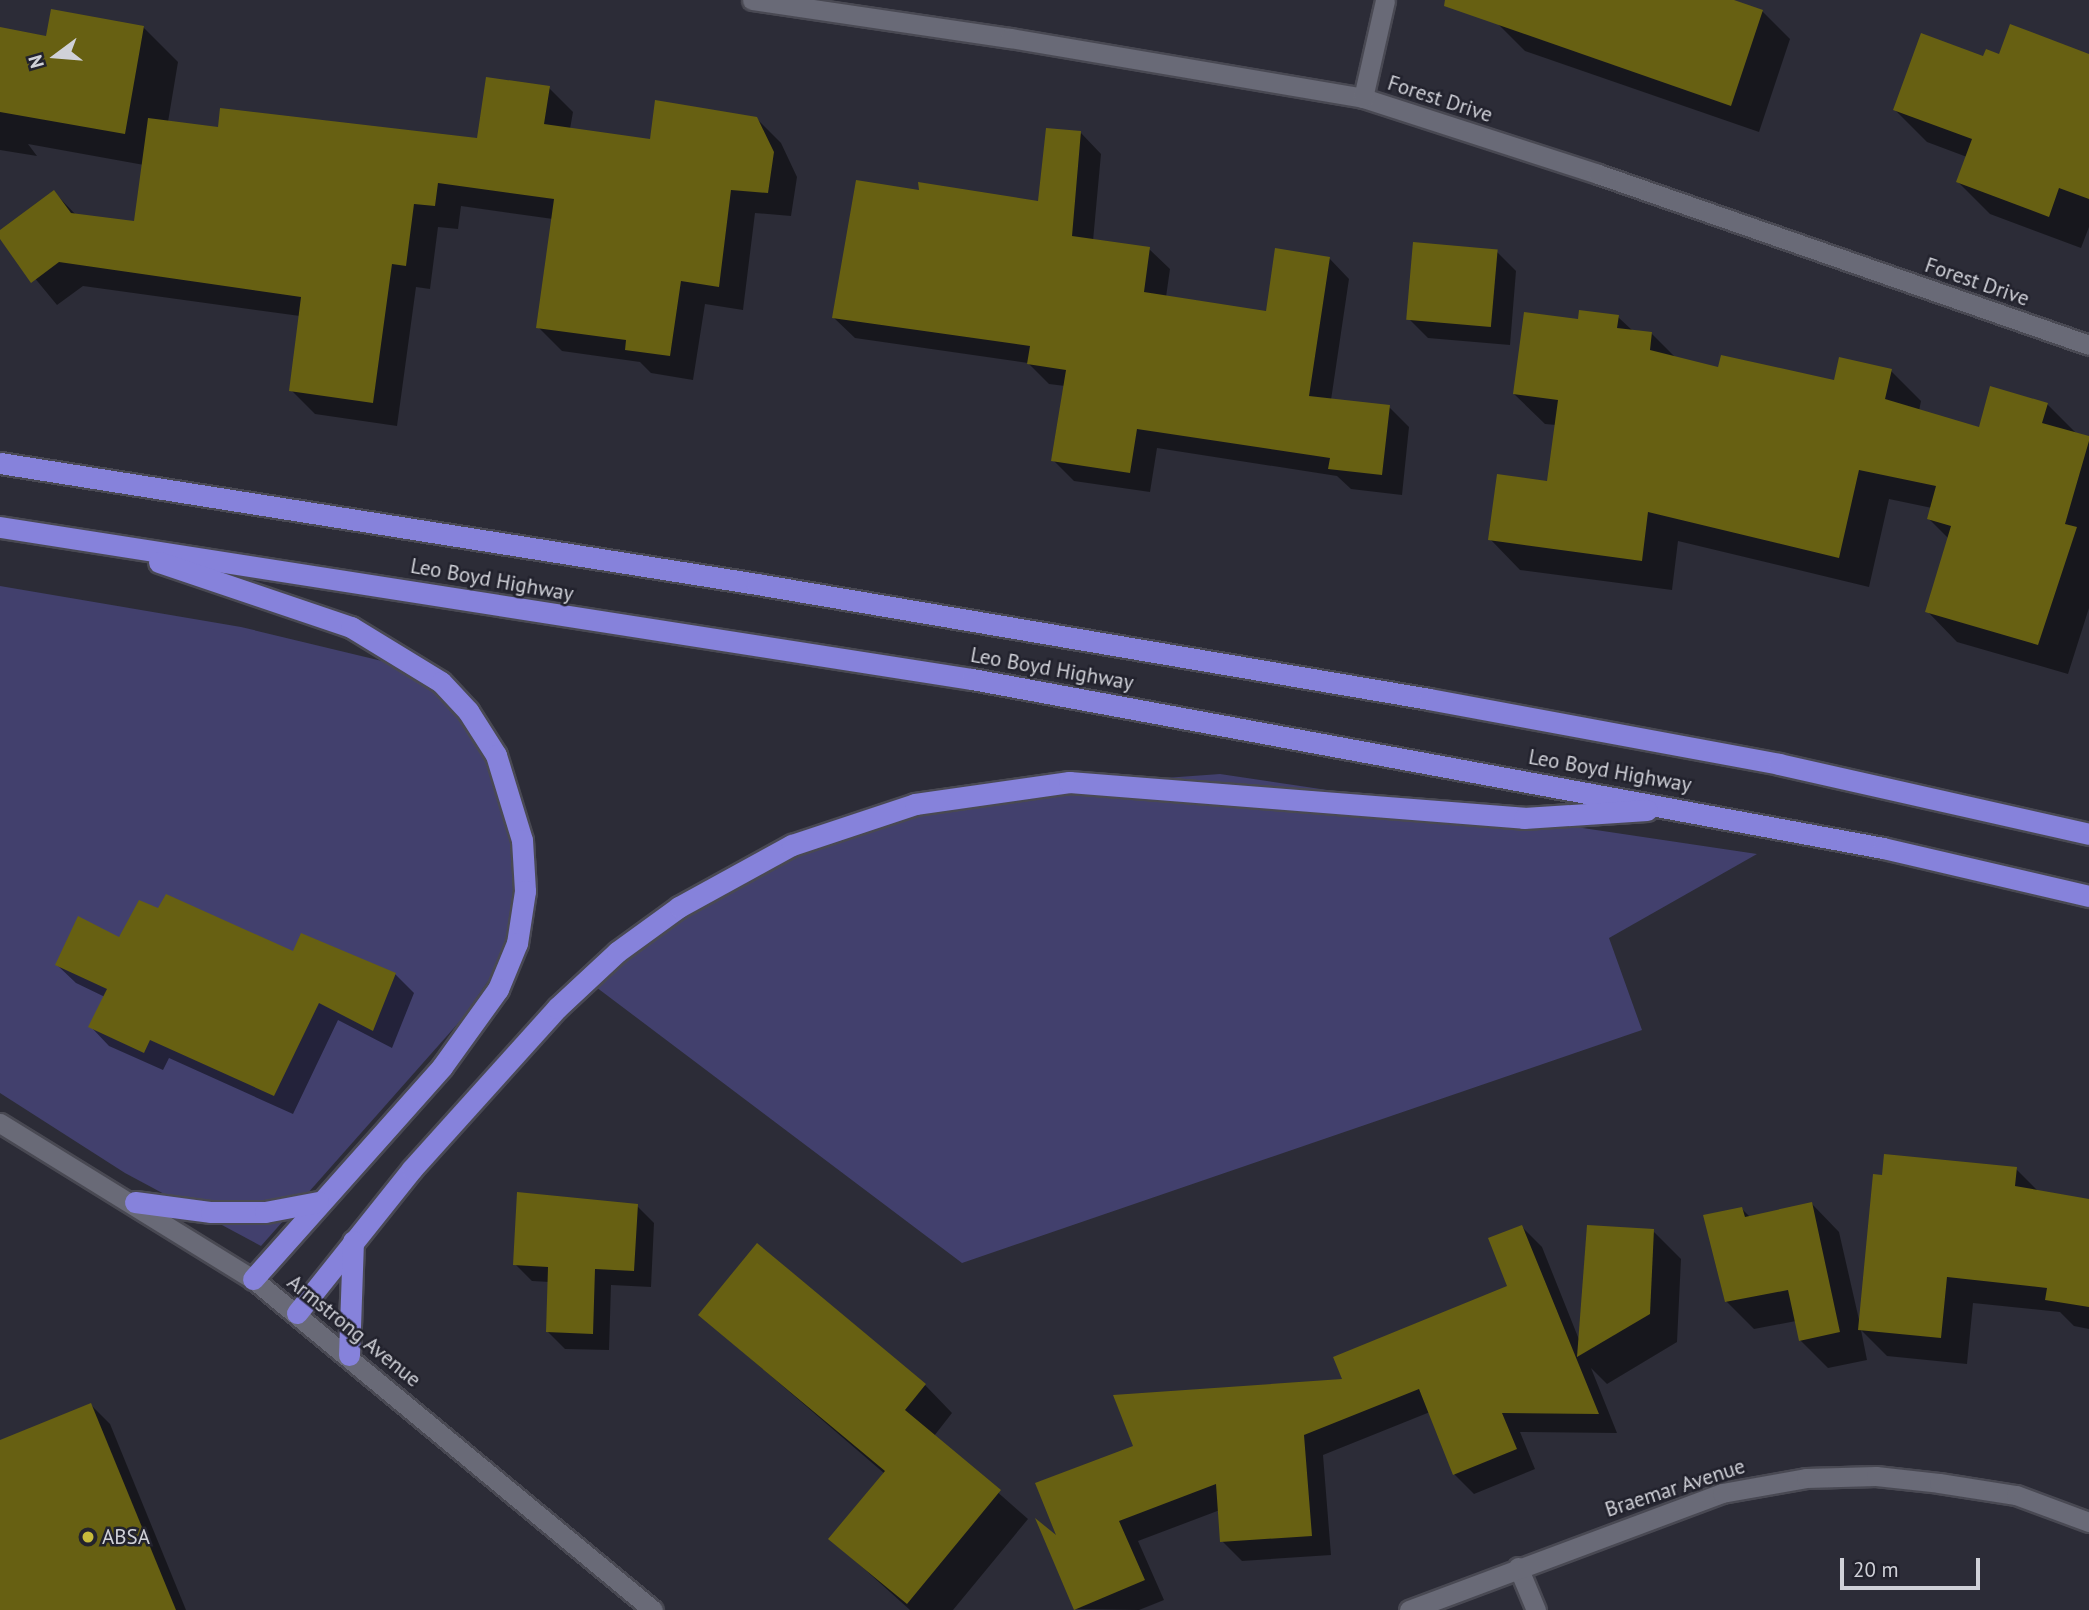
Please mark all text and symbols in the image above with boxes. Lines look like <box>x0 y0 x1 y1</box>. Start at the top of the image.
north arrow <box>21 21 91 91</box>
text: N <box>23 52 49 71</box>
street label: Forest Drive <box>1384 70 1496 128</box>
street label: Forest Drive <box>1922 252 2032 312</box>
street label: Leo Boyd Highway <box>409 553 575 607</box>
street label: Leo Boyd Highway <box>969 642 1135 696</box>
street label: Leo Boyd Highway <box>1527 744 1693 798</box>
street label: Armstrong Avenue <box>282 1269 426 1393</box>
street label: Braemar Avenue <box>1602 1453 1748 1523</box>
place label: ABSA <box>102 1524 150 1550</box>
marker: ABSA <box>80 1529 96 1545</box>
scale bar <box>1844 1544 1984 1588</box>
text: 20 m <box>1853 1556 1899 1583</box>

